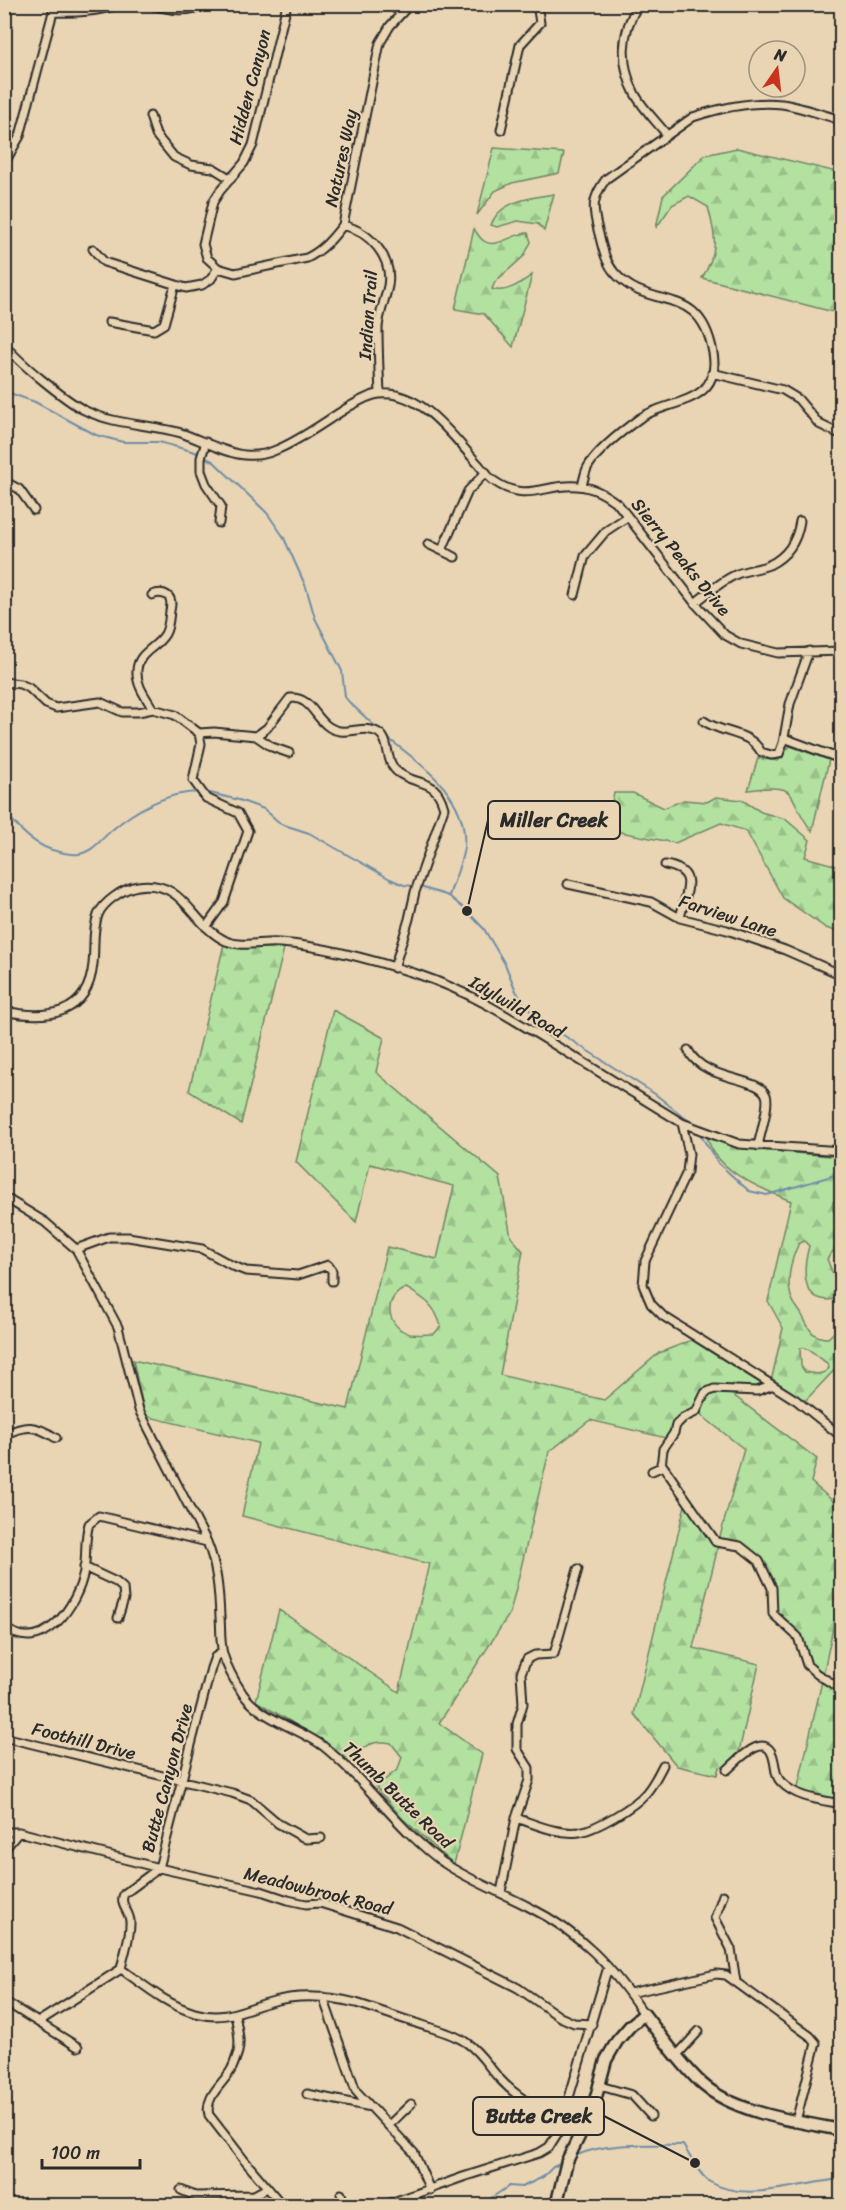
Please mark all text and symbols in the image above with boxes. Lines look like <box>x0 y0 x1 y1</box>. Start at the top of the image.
street label: Hidden Canyon <box>219 25 281 148</box>
north arrow <box>747 39 807 99</box>
text: N <box>771 39 790 71</box>
street label: Natures Way <box>315 105 367 210</box>
street label: Indian Trail <box>349 268 387 362</box>
street label: Sierry Peaks Drive <box>623 490 739 624</box>
callout: Miller Creek <box>488 801 620 839</box>
text: Miller Creek <box>499 803 608 838</box>
street label: Farview Lane <box>675 885 781 947</box>
street label: Idylwild Road <box>462 966 572 1048</box>
street label: Butte Canyon Drive <box>132 1700 202 1856</box>
street label: Foothill Drive <box>29 1713 139 1769</box>
street label: Thumb Butte Road <box>335 1733 462 1858</box>
street label: Meadowbrook Road <box>241 1857 397 1925</box>
callout: Butte Creek <box>473 2097 604 2135</box>
text: Butte Creek <box>486 2099 593 2134</box>
scale bar <box>42 2132 140 2170</box>
text: 100 m <box>51 2137 100 2169</box>

